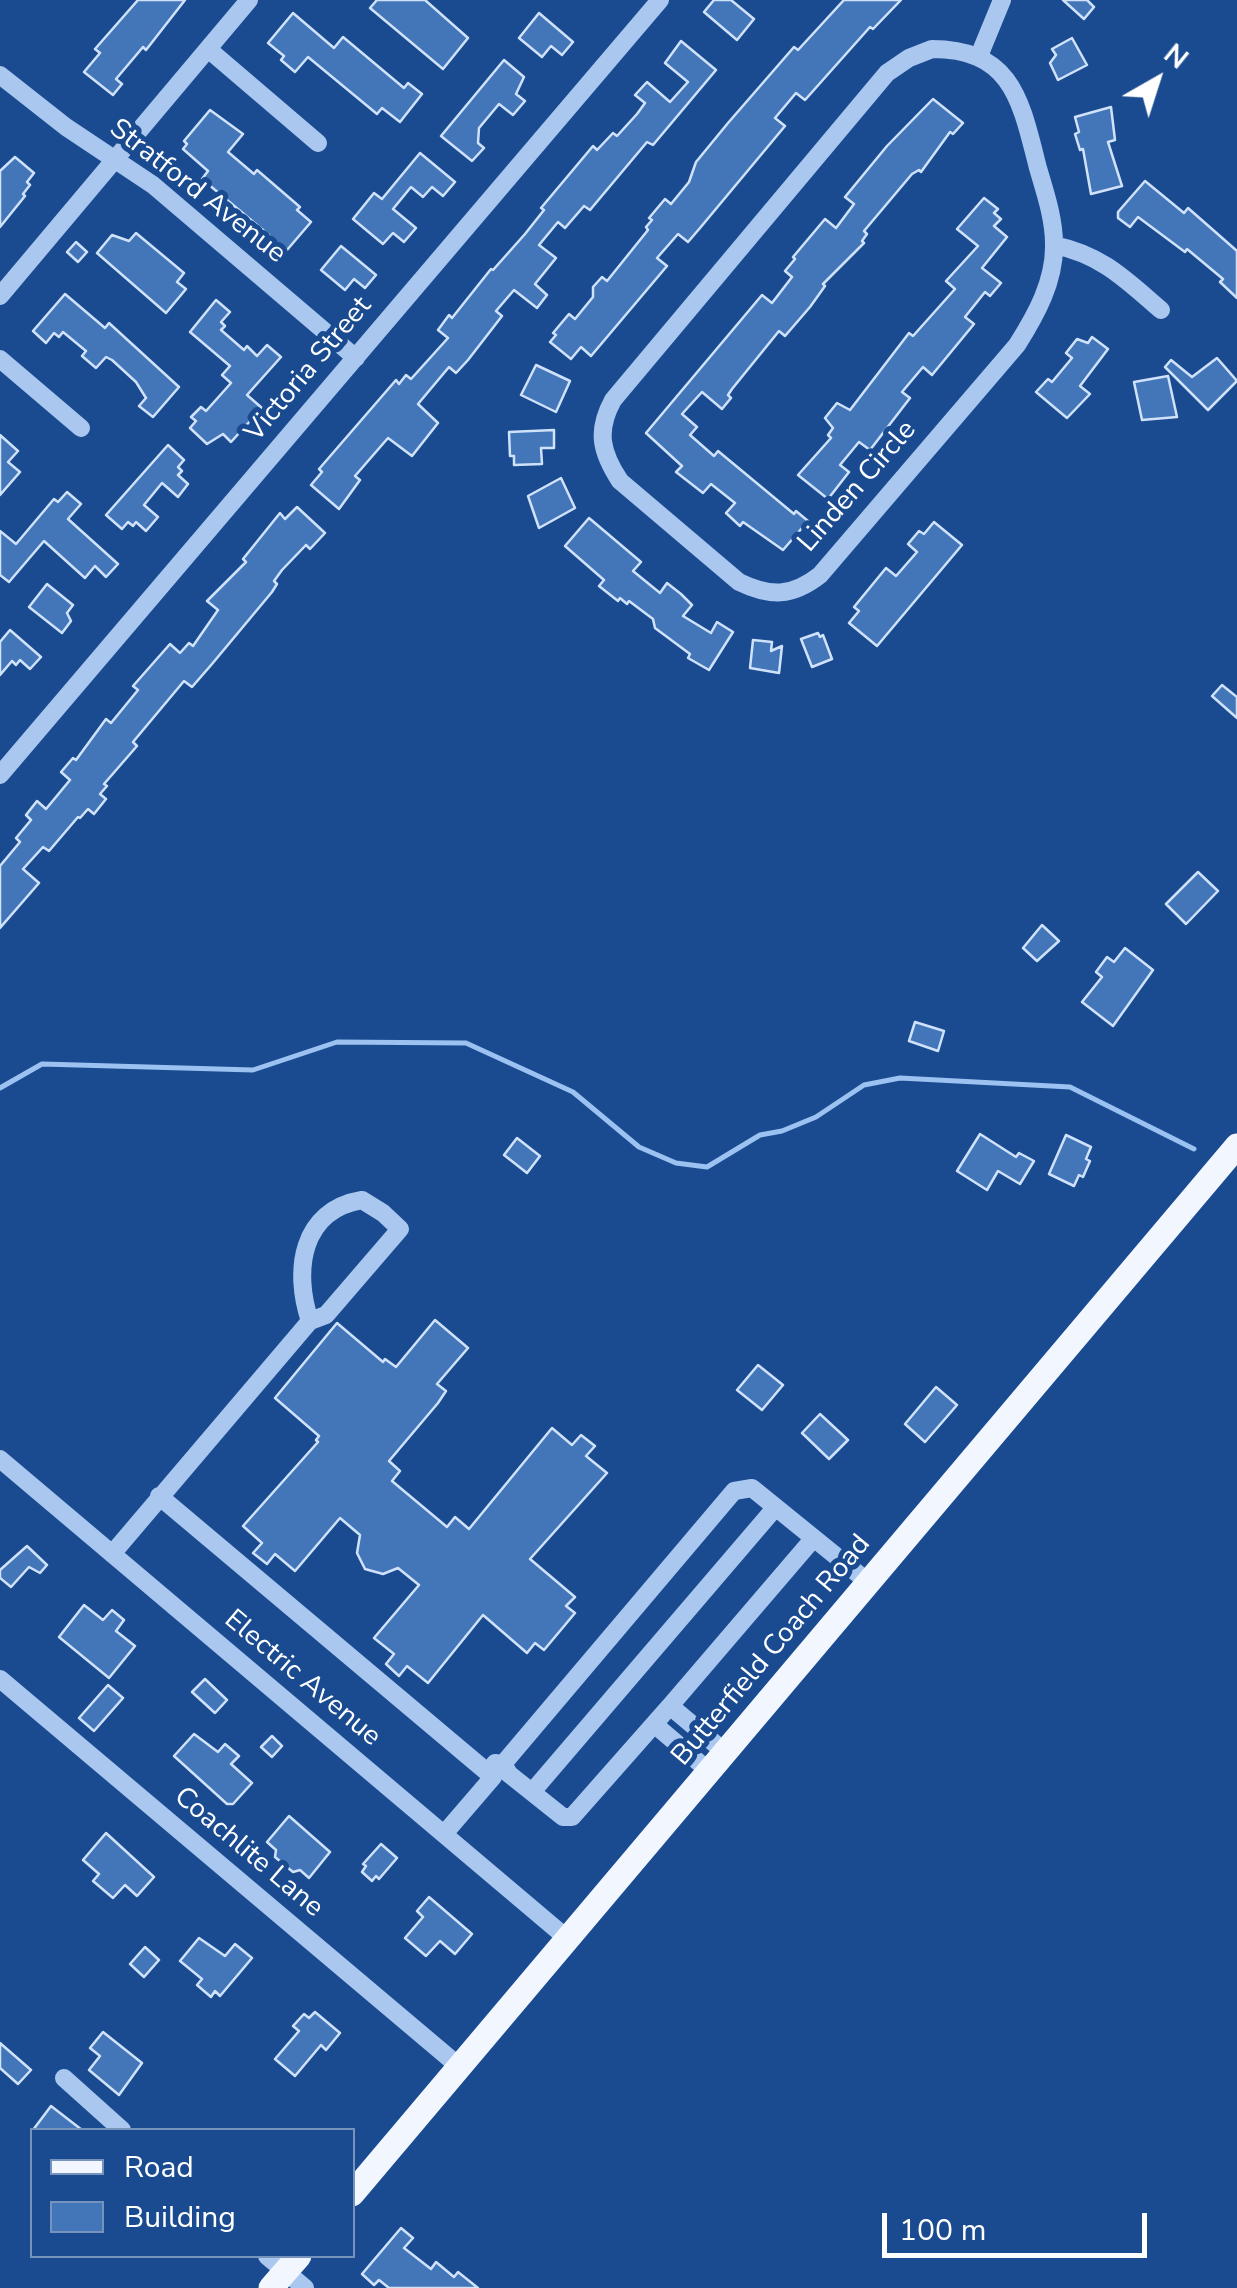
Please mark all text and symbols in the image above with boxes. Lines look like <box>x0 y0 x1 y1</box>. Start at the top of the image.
north arrow <box>1107 30 1207 130</box>
text: N <box>1156 35 1196 78</box>
street label: Stratford Avenue <box>102 113 292 271</box>
street label: Victoria Street <box>239 291 379 449</box>
street label: Linden Circle <box>792 414 924 560</box>
street label: Butterfield Coach Road <box>666 1529 878 1773</box>
street label: Electric Avenue <box>217 1604 387 1754</box>
street label: Coachlite Lane <box>167 1781 329 1925</box>
legend <box>30 2128 355 2258</box>
text: Road <box>124 2147 194 2188</box>
scale bar <box>887 2193 1152 2255</box>
text: Building <box>124 2197 236 2238</box>
text: 100 m <box>899 2210 986 2251</box>

